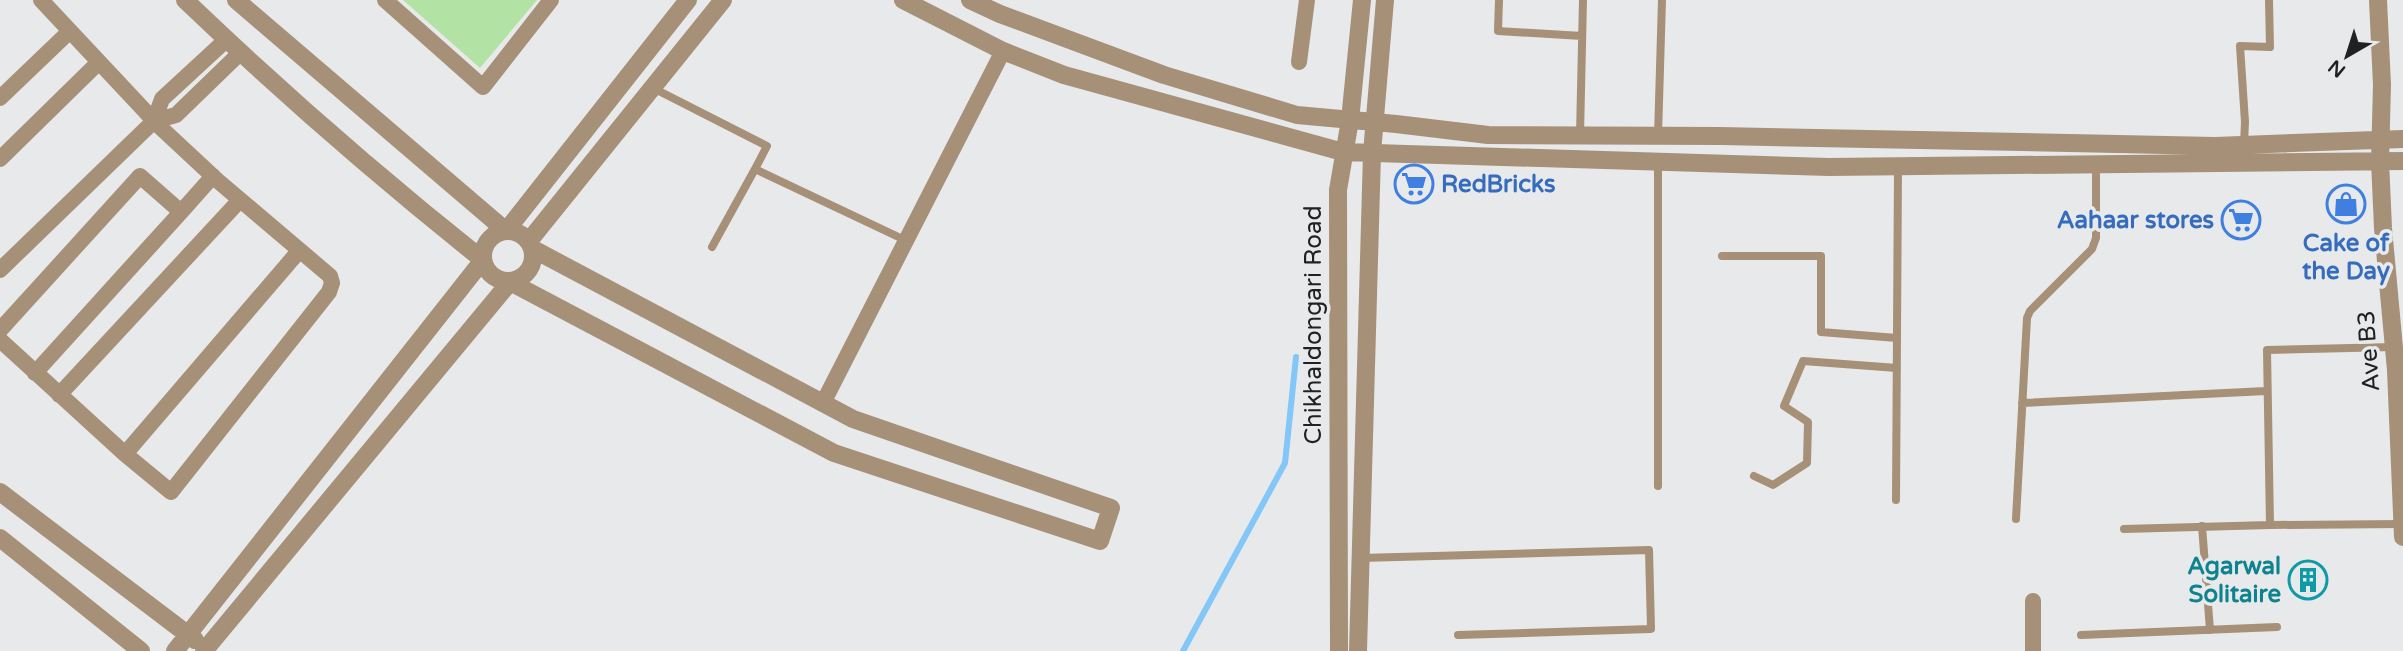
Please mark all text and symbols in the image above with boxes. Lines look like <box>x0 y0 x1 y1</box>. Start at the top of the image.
north arrow <box>2312 21 2382 91</box>
text: N <box>2324 55 2350 82</box>
supermarket icon: RedBricks <box>1393 163 1435 205</box>
place label: RedBricks <box>1441 170 1555 199</box>
shop icon: Cake of the Day <box>2325 183 2367 225</box>
supermarket icon: Aahaar stores <box>2220 199 2262 241</box>
street label: Chikhaldongari Road <box>1299 205 1328 445</box>
place label: Aahaar stores <box>2057 206 2214 235</box>
place label: Cake of the Day <box>2302 229 2390 286</box>
street label: Ave B3 <box>2352 310 2386 392</box>
place label: Agarwal Solitaire <box>2187 552 2281 609</box>
building icon: Agarwal Solitaire <box>2287 559 2329 601</box>

